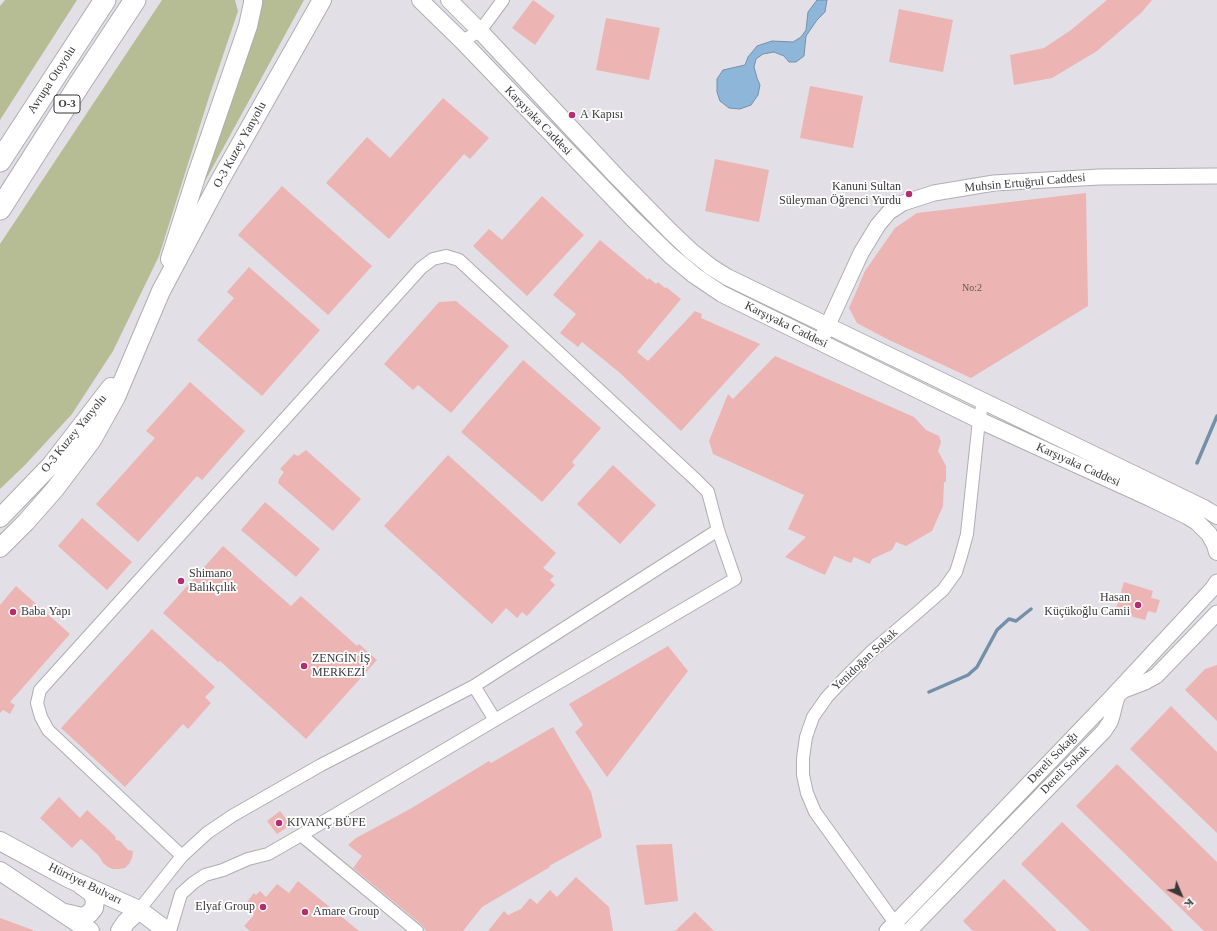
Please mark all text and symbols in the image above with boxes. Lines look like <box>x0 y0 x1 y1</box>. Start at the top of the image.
street label: Avrupa Otoyolu <box>25 44 79 116</box>
street label: Karşıyaka Caddesi <box>501 84 575 158</box>
road number: O-3 <box>54 95 80 113</box>
street label: O-3 Kuzey Yanyolu <box>210 99 270 191</box>
place label: A Kapısı <box>580 108 623 122</box>
marker: A Kapısı <box>567 110 577 120</box>
street label: Muhsin Ertuğrul Caddesi <box>964 171 1086 195</box>
place label: Kanuni Sultan Süleyman Öğrenci Yurdu <box>779 180 901 208</box>
marker: Kanuni Sultan Süleyman Öğrenci Yurdu <box>904 189 914 199</box>
house number: No:2 <box>962 282 982 294</box>
street label: Karşıyaka Caddesi <box>742 299 830 351</box>
street label: O-3 Kuzey Yanyolu <box>38 392 110 476</box>
street label: Karşıyaka Caddesi <box>1034 440 1122 490</box>
place label: Shimano Balıkçılık <box>189 567 236 595</box>
marker: Shimano Balıkçılık <box>176 576 186 586</box>
place label: Hasan Küçükoğlu Camii <box>1044 591 1130 619</box>
marker: Hasan Küçükoğlu Camii <box>1133 600 1143 610</box>
place label: Baba Yapı <box>21 605 71 619</box>
marker: Baba Yapı <box>8 607 18 617</box>
street label: Yenidoğan Sokak <box>829 626 901 694</box>
place label: ZENGİN İŞ MERKEZİ <box>312 652 370 680</box>
marker: ZENGİN İŞ MERKEZİ <box>299 661 309 671</box>
street label: Dereli Sokağı <box>1025 729 1081 787</box>
street label: Dereli Sokak <box>1038 743 1092 797</box>
place label: KIVANÇ BÜFE <box>287 816 366 830</box>
marker: KIVANÇ BÜFE <box>274 818 284 828</box>
street label: Hürriyet Bulvarı <box>46 860 124 908</box>
north arrow <box>1161 875 1201 915</box>
text: K <box>1182 896 1197 911</box>
place label: Elyaf Group <box>195 900 255 914</box>
marker: Elyaf Group <box>258 902 268 912</box>
place label: Amare Group <box>313 905 379 919</box>
marker: Amare Group <box>300 907 310 917</box>

